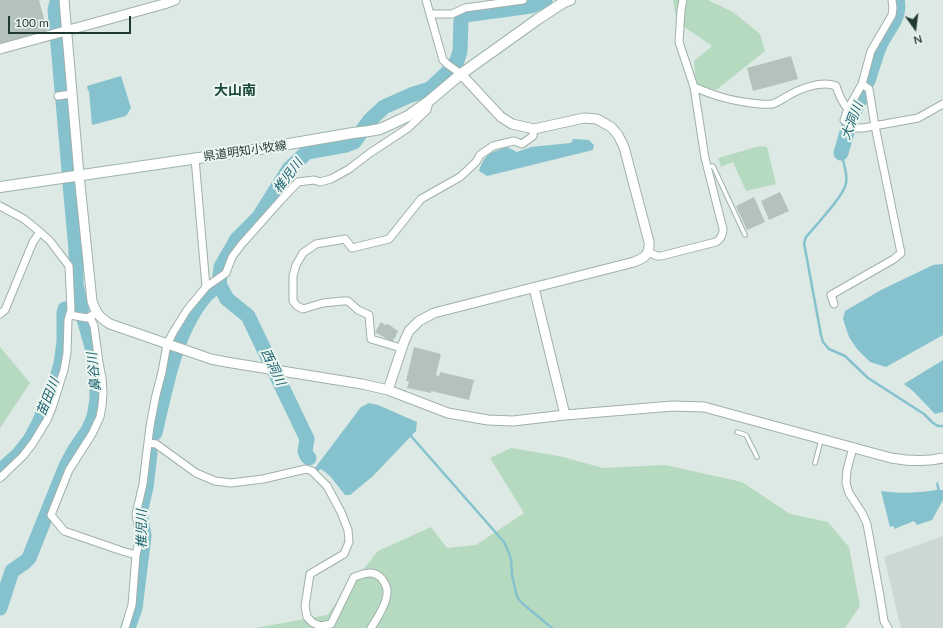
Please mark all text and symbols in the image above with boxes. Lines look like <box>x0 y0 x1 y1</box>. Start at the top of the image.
scale bar <box>10 8 133 34</box>
north arrow <box>895 8 935 48</box>
text: 100 m <box>15 15 49 30</box>
text: N <box>912 33 924 47</box>
district label: 大山南 <box>214 82 256 98</box>
water label: 大洞川 <box>838 100 866 142</box>
street label: 県道明知小牧線 <box>202 138 288 164</box>
water label: 椎児川 <box>270 156 306 196</box>
water label: 西洞川 <box>257 346 289 388</box>
water label: 鼻谷川 <box>84 352 104 392</box>
water label: 苗田川 <box>33 376 63 418</box>
water label: 椎児川 <box>134 510 150 548</box>

